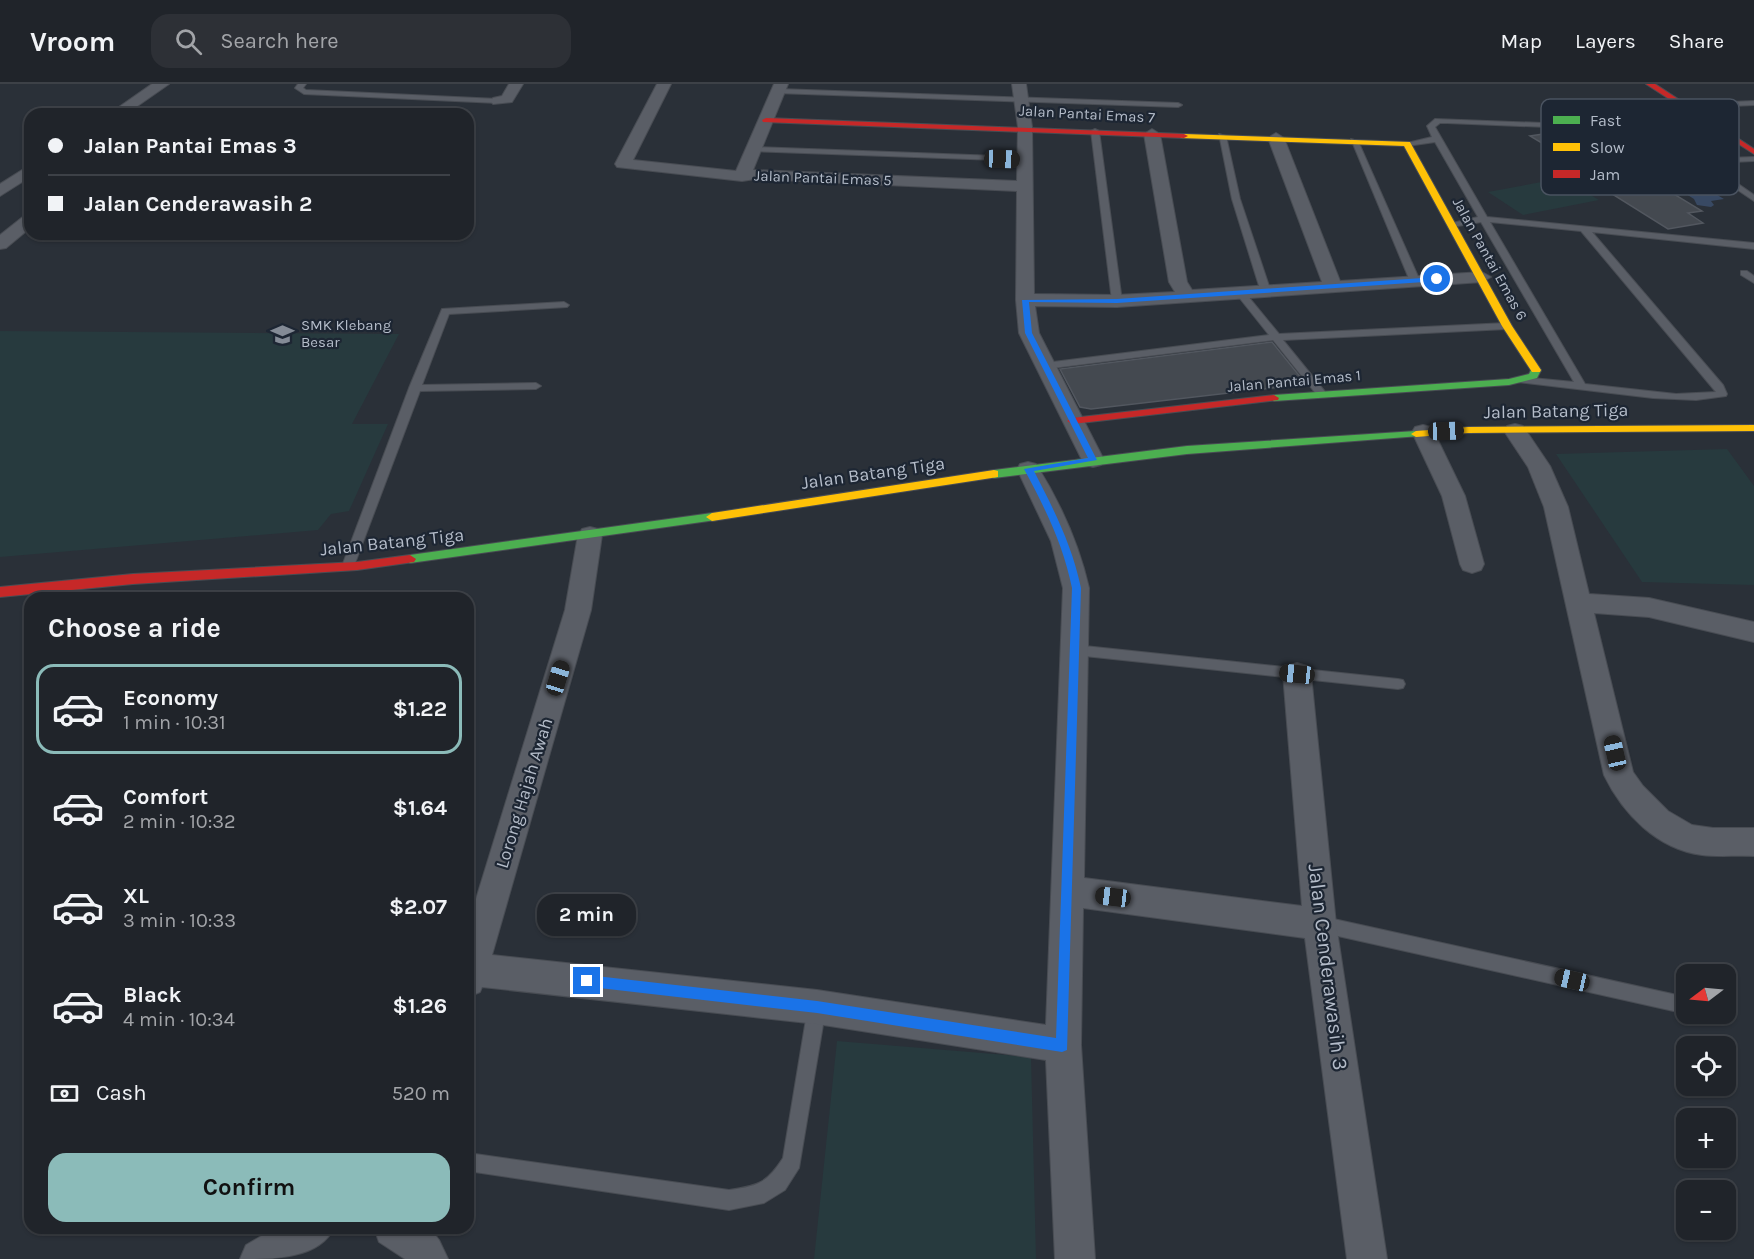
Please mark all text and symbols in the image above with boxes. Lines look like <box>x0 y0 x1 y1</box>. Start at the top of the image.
search box <box>151 14 571 68</box>
text: Vroom <box>30 25 115 58</box>
icon: search <box>172 25 205 58</box>
text: Search here <box>220 28 339 54</box>
text: Map <box>1500 29 1542 53</box>
text: Layers <box>1575 29 1636 53</box>
text: Share <box>1669 29 1724 53</box>
legend <box>1541 99 1739 195</box>
street label: Jalan Pantai Emas 7 <box>1019 101 1155 127</box>
text: Fast <box>1590 111 1621 130</box>
text: Jalan Pantai Emas 3 <box>84 133 297 159</box>
text: Slow <box>1590 138 1625 157</box>
car <box>984 149 1020 169</box>
text: Jam <box>1590 165 1620 184</box>
street label: Jalan Pantai Emas 5 <box>754 167 892 189</box>
text: Jalan Cenderawasih 2 <box>84 191 312 217</box>
street label: Jalan Pantai Emas 6 <box>1449 194 1531 324</box>
route start <box>1423 265 1450 292</box>
place label: SMK Klebang Besar <box>301 316 392 351</box>
school or university icon: SMK Klebang Besar <box>270 321 296 347</box>
street label: Jalan Pantai Emas 1 <box>1226 366 1362 396</box>
street label: Jalan Batang Tiga <box>1483 399 1629 423</box>
car <box>1428 421 1464 441</box>
street label: Jalan Batang Tiga <box>800 452 946 494</box>
street label: Jalan Batang Tiga <box>319 523 465 561</box>
text: Choose a ride <box>48 612 221 644</box>
car <box>544 658 572 698</box>
car <box>1278 663 1316 685</box>
icon: car <box>51 682 105 736</box>
text: Economy <box>123 685 218 711</box>
text: $1.22 <box>393 696 447 722</box>
text: 1 min · 10:31 <box>123 711 226 734</box>
street label: Lorong Hajah Awah <box>491 715 557 871</box>
car <box>1602 733 1628 773</box>
icon: car <box>51 781 105 835</box>
text: Comfort <box>123 784 208 810</box>
text: $1.64 <box>393 795 447 821</box>
text: 2 min · 10:32 <box>123 810 236 833</box>
street label: Jalan Cenderawasih 3 <box>1303 862 1353 1072</box>
icon: car <box>51 880 105 934</box>
text: XL <box>123 883 149 909</box>
car <box>1094 886 1132 908</box>
text: $2.07 <box>389 894 447 920</box>
callout: 2 min <box>538 894 636 936</box>
text: 2 min <box>559 903 614 926</box>
text: 3 min · 10:33 <box>123 909 236 932</box>
north arrow <box>1676 964 1736 1024</box>
map controls <box>1676 964 1736 1240</box>
route end <box>573 967 600 994</box>
car <box>1552 967 1592 993</box>
icon: car <box>51 979 105 1033</box>
text: Black <box>123 982 182 1008</box>
text: $1.26 <box>393 993 447 1019</box>
text: 4 min · 10:34 <box>123 1008 235 1031</box>
button: locate <box>1676 1036 1736 1096</box>
icon: cash <box>48 1077 81 1110</box>
text: Cash <box>96 1080 146 1106</box>
text: 520 m <box>392 1082 450 1105</box>
button: + <box>1676 1108 1736 1168</box>
button: Confirm <box>48 1153 450 1222</box>
button: − <box>1676 1180 1736 1240</box>

